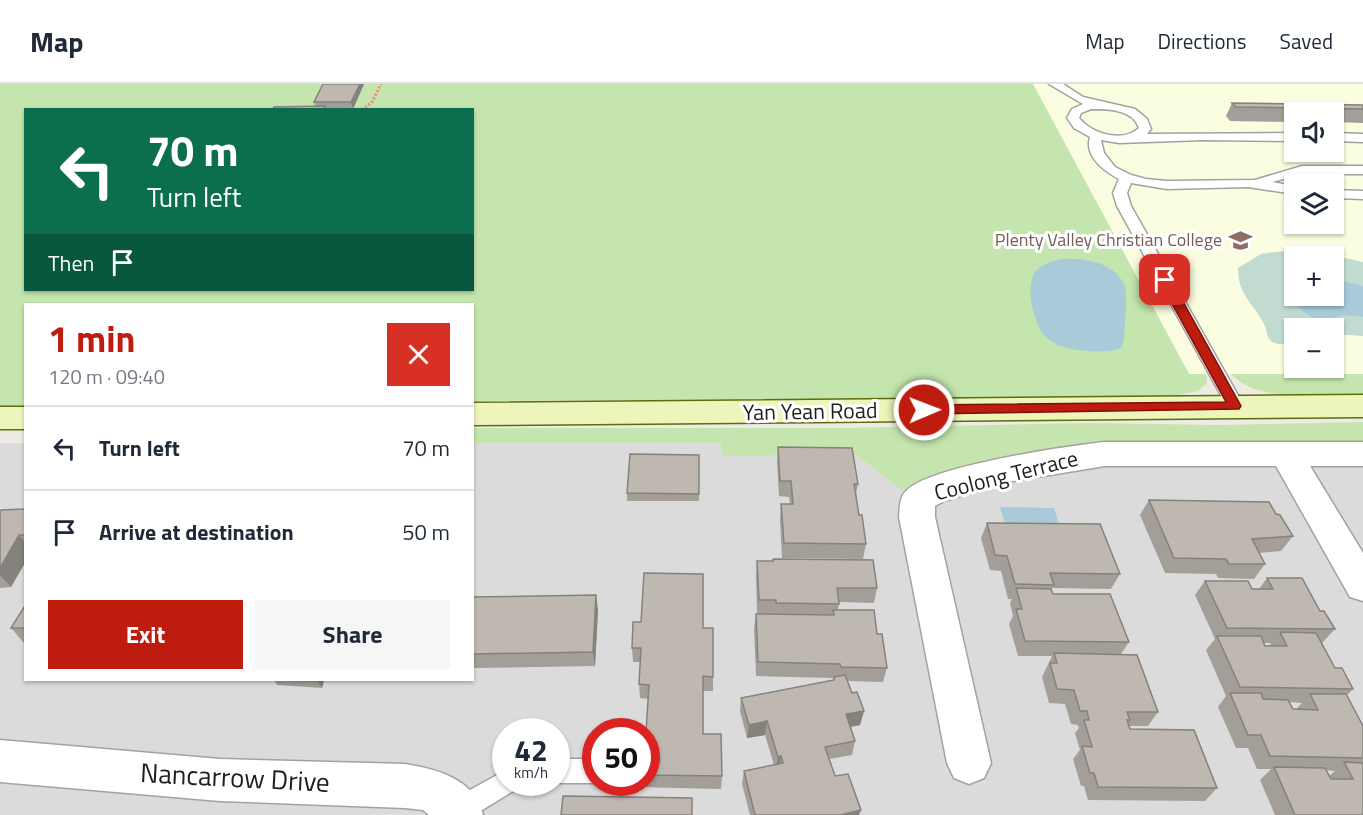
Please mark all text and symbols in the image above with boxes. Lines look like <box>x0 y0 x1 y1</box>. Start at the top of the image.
text: Map <box>30 20 84 63</box>
text: Map <box>1085 25 1125 57</box>
text: Directions <box>1158 25 1247 57</box>
text: Saved <box>1280 25 1333 57</box>
map controls <box>1284 102 1344 378</box>
button: sound <box>1284 102 1344 162</box>
text: 70 m <box>147 118 239 182</box>
icon: left <box>48 132 126 210</box>
button: layers <box>1284 174 1344 234</box>
text: Turn left <box>147 176 241 217</box>
place label: Plenty Valley Christian College <box>995 226 1222 253</box>
school or university icon: Plenty Valley Christian College <box>1227 227 1253 253</box>
text: Then <box>48 246 94 280</box>
icon: arrive <box>106 246 139 279</box>
button: + <box>1284 246 1344 306</box>
pin <box>1139 254 1190 305</box>
icon: arrive <box>1148 263 1181 296</box>
text: 1 min <box>48 311 135 366</box>
button: − <box>1284 318 1344 378</box>
button: close <box>387 323 450 386</box>
text: 120 m · 09:40 <box>48 361 165 392</box>
position arrow <box>892 378 956 442</box>
street label: Yan Yean Road <box>742 393 878 429</box>
text: Turn left <box>99 431 180 465</box>
text: 70 m <box>402 431 450 465</box>
icon: left <box>48 432 81 465</box>
street label: Coolong Terrace <box>931 441 1081 509</box>
text: Arrive at destination <box>99 515 294 549</box>
text: 50 m <box>402 515 450 549</box>
icon: arrive <box>48 516 81 549</box>
button: Exit <box>48 600 243 669</box>
button: Share <box>255 600 450 669</box>
speed limit sign: 50 <box>582 718 660 796</box>
text: 42 <box>514 727 548 773</box>
street label: Nancarrow Drive <box>139 751 331 802</box>
text: km/h <box>514 761 548 784</box>

